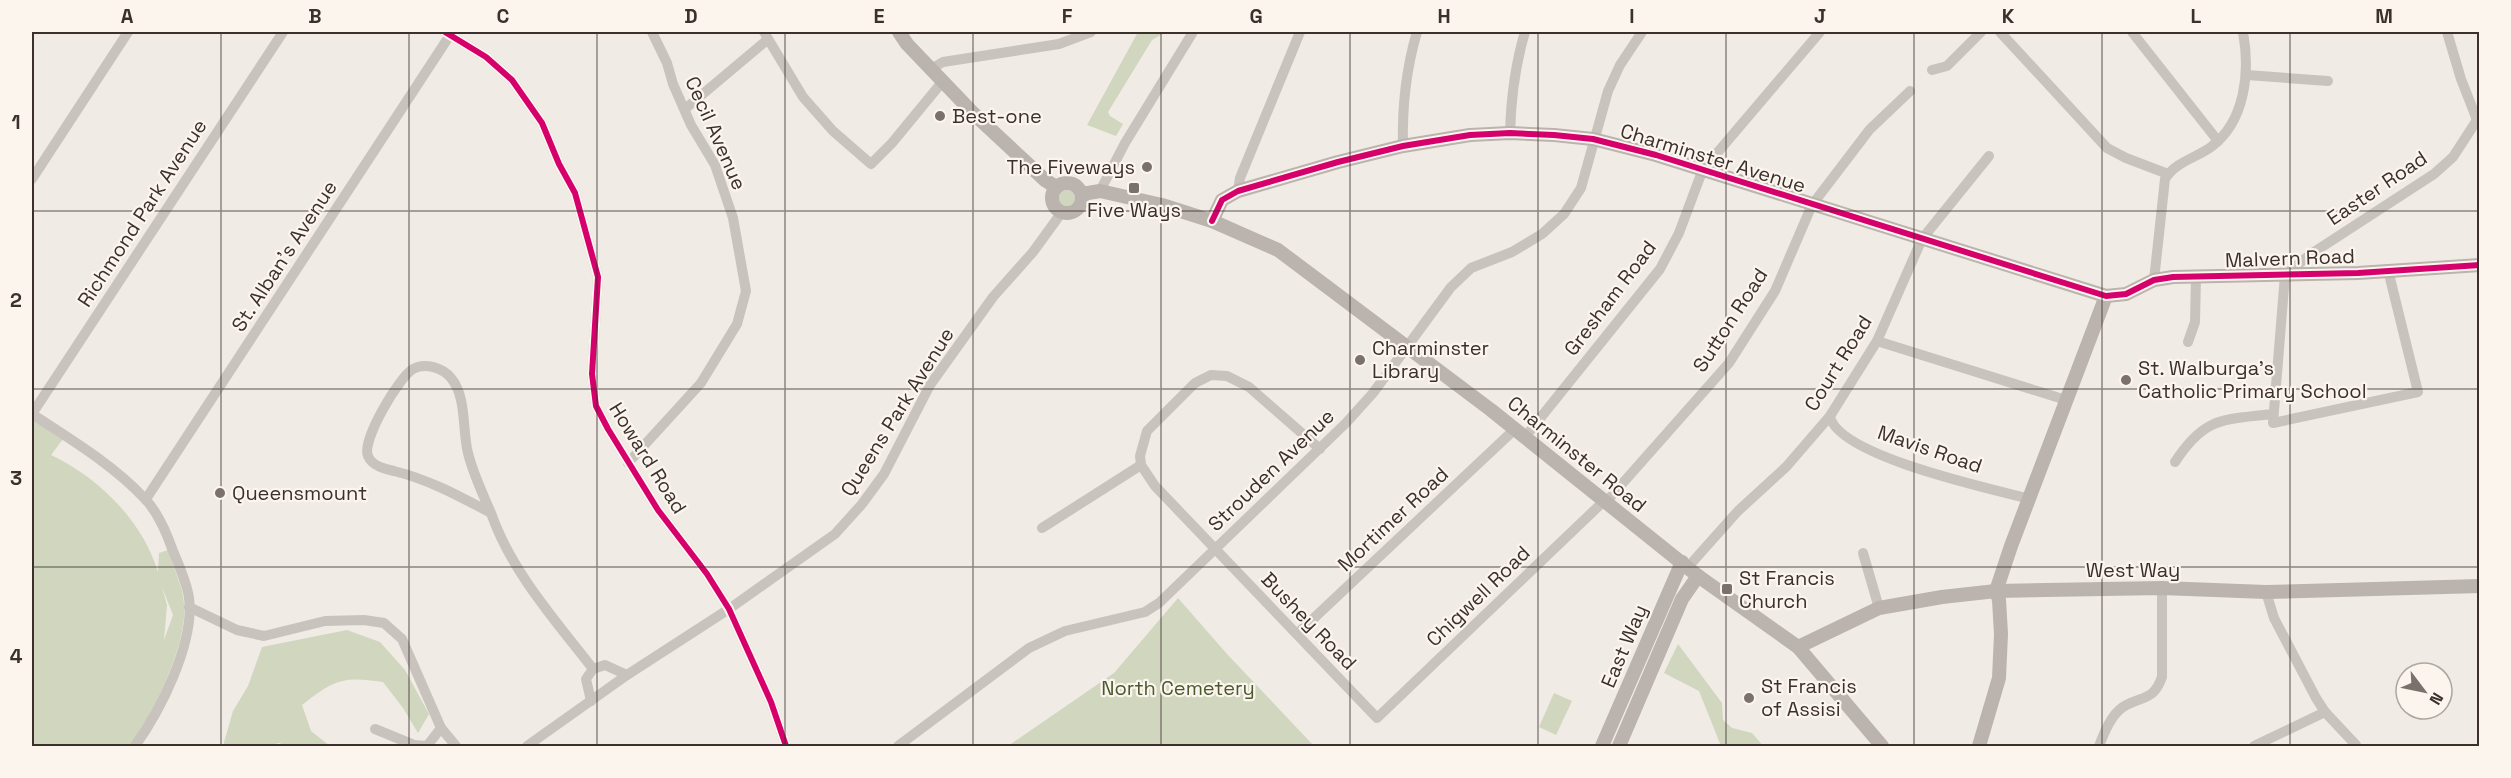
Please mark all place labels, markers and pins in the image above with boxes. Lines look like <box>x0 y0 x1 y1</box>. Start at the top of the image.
place label: Best-one <box>952 103 1042 129</box>
marker: Best-one <box>933 109 947 123</box>
place label: The Fiveways <box>1006 154 1135 180</box>
marker: The Fiveways <box>1140 160 1154 174</box>
marker: Five Ways <box>1127 181 1141 195</box>
place label: Five Ways <box>1087 197 1181 223</box>
place label: Charminster Library <box>1372 335 1489 384</box>
marker: Charminster Library <box>1353 353 1367 367</box>
place label: St. Walburga's Catholic Primary School <box>2138 355 2367 404</box>
marker: St. Walburga's Catholic Primary School <box>2119 373 2133 387</box>
place label: Queensmount <box>232 480 367 506</box>
marker: Queensmount <box>213 486 227 500</box>
place label: St Francis Church <box>1739 565 1835 614</box>
marker: St Francis Church <box>1720 582 1734 596</box>
place label: St Francis of Assisi <box>1761 673 1857 722</box>
marker: St Francis of Assisi <box>1742 691 1756 705</box>

